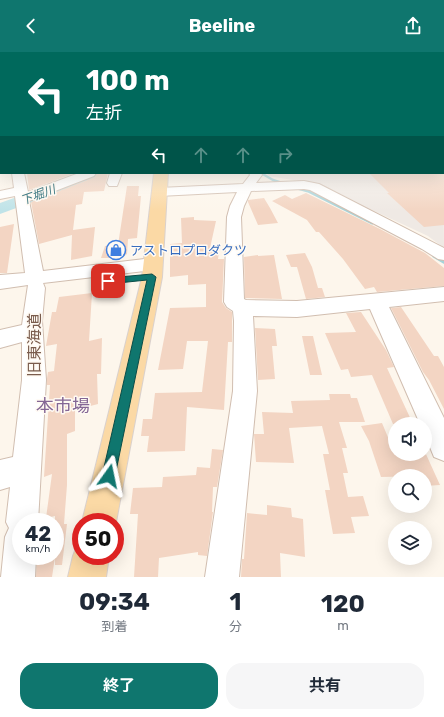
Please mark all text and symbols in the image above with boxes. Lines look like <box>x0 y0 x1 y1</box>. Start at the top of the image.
icon: back <box>20 15 42 37</box>
text: Beeline <box>189 15 255 37</box>
icon: share <box>402 15 424 37</box>
text: 100 m <box>86 64 170 97</box>
icon: left <box>20 68 72 120</box>
text: 左折 <box>86 102 122 124</box>
icon: left <box>148 144 170 166</box>
icon: ahead <box>190 144 212 166</box>
icon: ahead <box>232 144 254 166</box>
icon: right <box>274 144 296 166</box>
water label: 下堀川 <box>19 182 59 208</box>
shop icon: アストロプロダクツ <box>105 239 127 261</box>
place label: アストロプロダクツ <box>130 243 247 258</box>
pin <box>91 264 125 298</box>
icon: arrive <box>97 270 119 292</box>
street label: 旧東海道 <box>25 313 44 377</box>
district label: 本市場 <box>36 395 90 417</box>
map controls <box>388 417 432 565</box>
button: sound <box>388 417 432 461</box>
position arrow <box>88 455 130 497</box>
button: search <box>388 469 432 513</box>
speed limit sign: 50 <box>72 513 124 565</box>
button: layers <box>388 521 432 565</box>
text: 42 <box>25 522 51 546</box>
text: km/h <box>26 543 50 555</box>
text: 09:34 <box>79 588 150 616</box>
text: 1 <box>230 588 241 616</box>
text: 120 <box>321 590 365 618</box>
text: m <box>337 618 349 633</box>
text: 到着 <box>102 619 128 634</box>
text: 分 <box>229 619 242 634</box>
button: 終了 <box>20 663 218 709</box>
button: 共有 <box>226 663 424 709</box>

